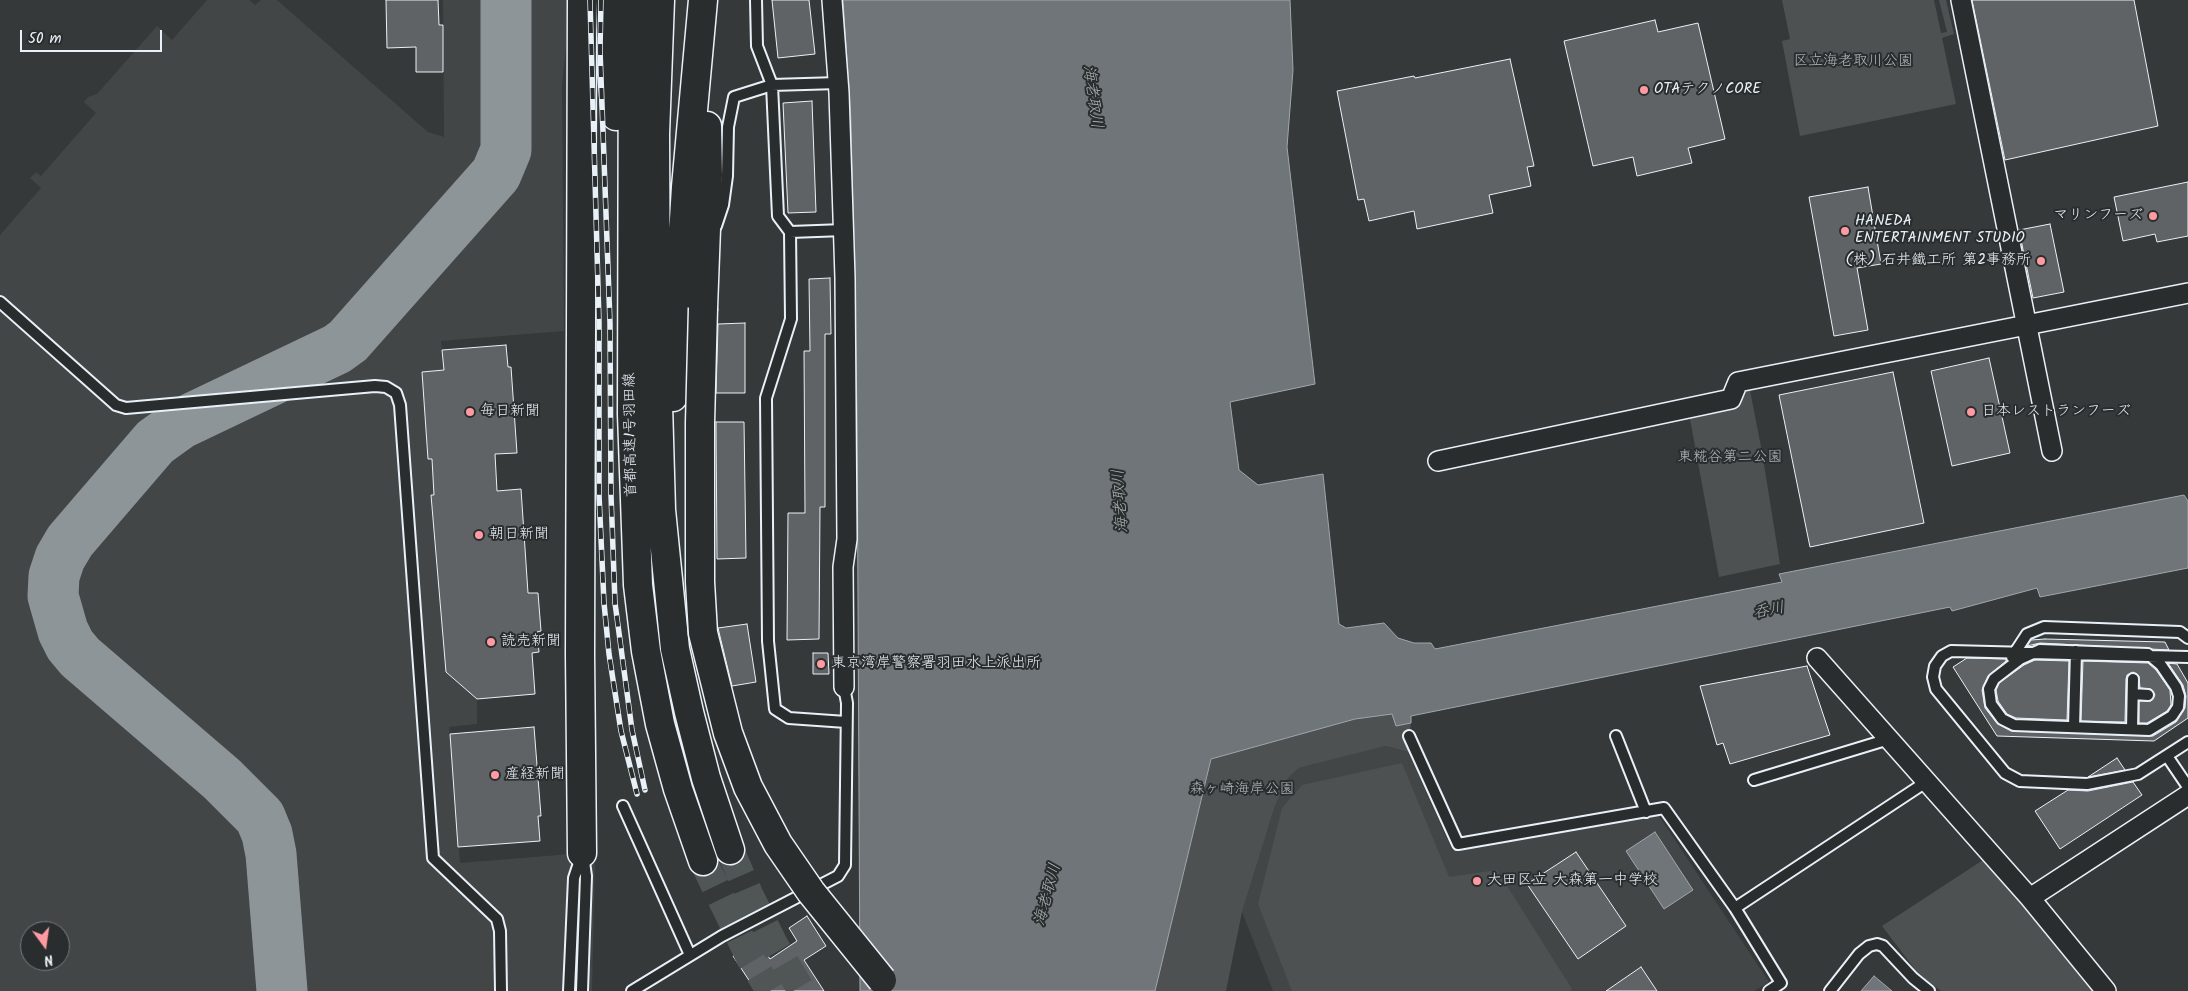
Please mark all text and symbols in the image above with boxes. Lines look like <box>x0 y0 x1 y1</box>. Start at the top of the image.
scale bar <box>22 20 165 52</box>
text: 50 m <box>28 27 62 51</box>
park label: 区立海老取川公園 <box>1793 53 1913 71</box>
water label: 海老取川 <box>1077 64 1105 130</box>
place label: OTAテクノCORE <box>1654 81 1761 99</box>
marker: OTAテクノCORE <box>1638 84 1650 96</box>
place label: マリンフーズ <box>2053 207 2143 225</box>
marker: マリンフーズ <box>2147 210 2159 222</box>
place label: HANEDA ENTERTAINMENT STUDIO <box>1855 213 2025 248</box>
marker: HANEDA ENTERTAINMENT STUDIO <box>1839 225 1851 237</box>
place label: (株) 石井鐵工所 第2事務所 <box>1845 252 2031 270</box>
marker: (株) 石井鐵工所 第2事務所 <box>2035 255 2047 267</box>
street label: 首都高速1号羽田線 <box>622 372 642 498</box>
place label: 毎日新聞 <box>480 403 540 421</box>
place label: 日本レストランフーズ <box>1981 403 2131 421</box>
marker: 毎日新聞 <box>464 406 476 418</box>
marker: 日本レストランフーズ <box>1965 406 1977 418</box>
park label: 東糀谷第二公園 <box>1678 449 1782 467</box>
water label: 海老取川 <box>1110 468 1134 534</box>
place label: 朝日新聞 <box>489 526 549 544</box>
marker: 朝日新聞 <box>473 529 485 541</box>
water label: 呑川 <box>1751 600 1787 624</box>
place label: 読売新聞 <box>501 633 561 651</box>
marker: 読売新聞 <box>485 636 497 648</box>
place label: 東京湾岸警察署羽田水上派出所 <box>831 655 1041 673</box>
marker: 東京湾岸警察署羽田水上派出所 <box>815 658 827 670</box>
place label: 産経新聞 <box>505 766 565 784</box>
marker: 産経新聞 <box>489 769 501 781</box>
park label: 森ヶ崎海岸公園 <box>1190 781 1294 799</box>
water label: 海老取川 <box>1031 862 1067 928</box>
place label: 大田区立 大森第一中学校 <box>1487 872 1658 890</box>
marker: 大田区立 大森第一中学校 <box>1471 875 1483 887</box>
north arrow <box>20 921 70 971</box>
text: N <box>41 948 55 971</box>

